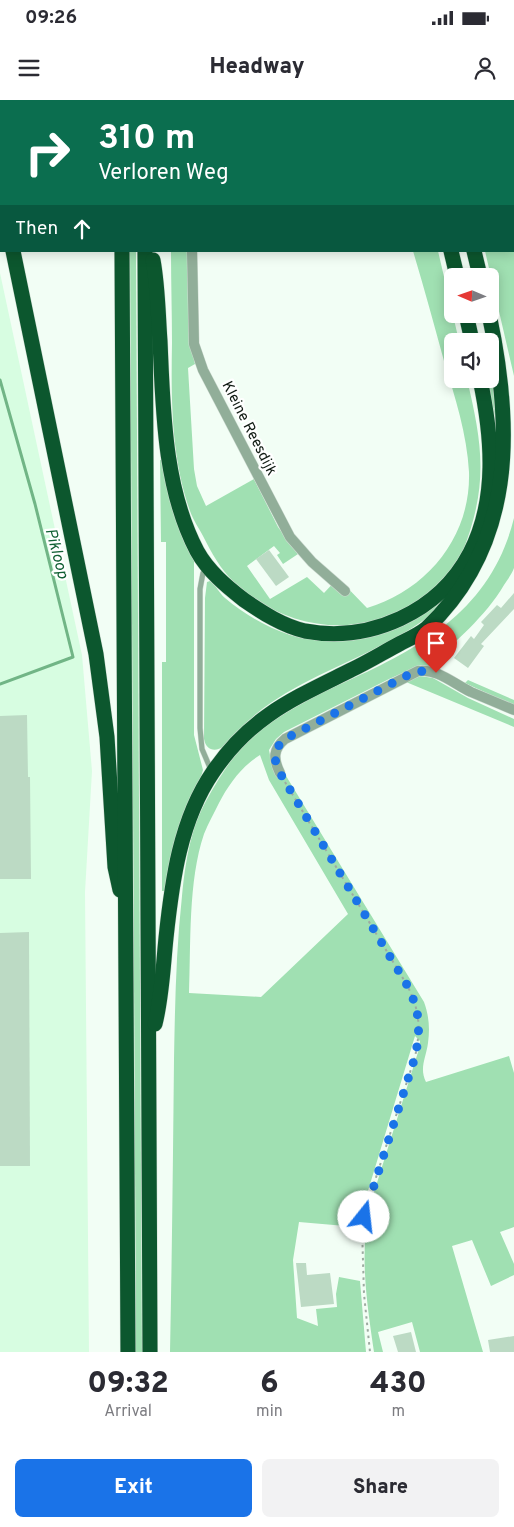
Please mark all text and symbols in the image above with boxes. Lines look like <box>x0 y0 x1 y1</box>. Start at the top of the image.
text: 09:26 <box>25 6 77 30</box>
icon: menu <box>15 54 43 82</box>
text: Headway <box>209 54 305 81</box>
icon: person <box>471 54 499 82</box>
text: 310 m <box>98 117 195 161</box>
icon: right <box>15 120 80 185</box>
text: Verloren Weg <box>98 160 229 187</box>
icon: ahead <box>68 215 96 243</box>
text: Then <box>15 217 58 241</box>
north arrow <box>444 268 499 322</box>
map controls <box>444 268 499 388</box>
button: sound <box>444 333 499 388</box>
street label: Kleine Reesdijk <box>217 378 281 479</box>
water label: Pikloop <box>40 526 72 581</box>
pin <box>415 622 457 673</box>
icon: arrive <box>422 629 450 657</box>
position arrow <box>337 1190 389 1242</box>
text: 09:32 <box>87 1366 169 1403</box>
text: 6 <box>260 1366 279 1403</box>
text: 430 <box>370 1366 427 1403</box>
text: Arrival <box>104 1402 152 1422</box>
text: min <box>256 1402 283 1422</box>
text: m <box>392 1402 405 1422</box>
button: Exit <box>15 1459 252 1517</box>
button: Share <box>262 1459 499 1517</box>

